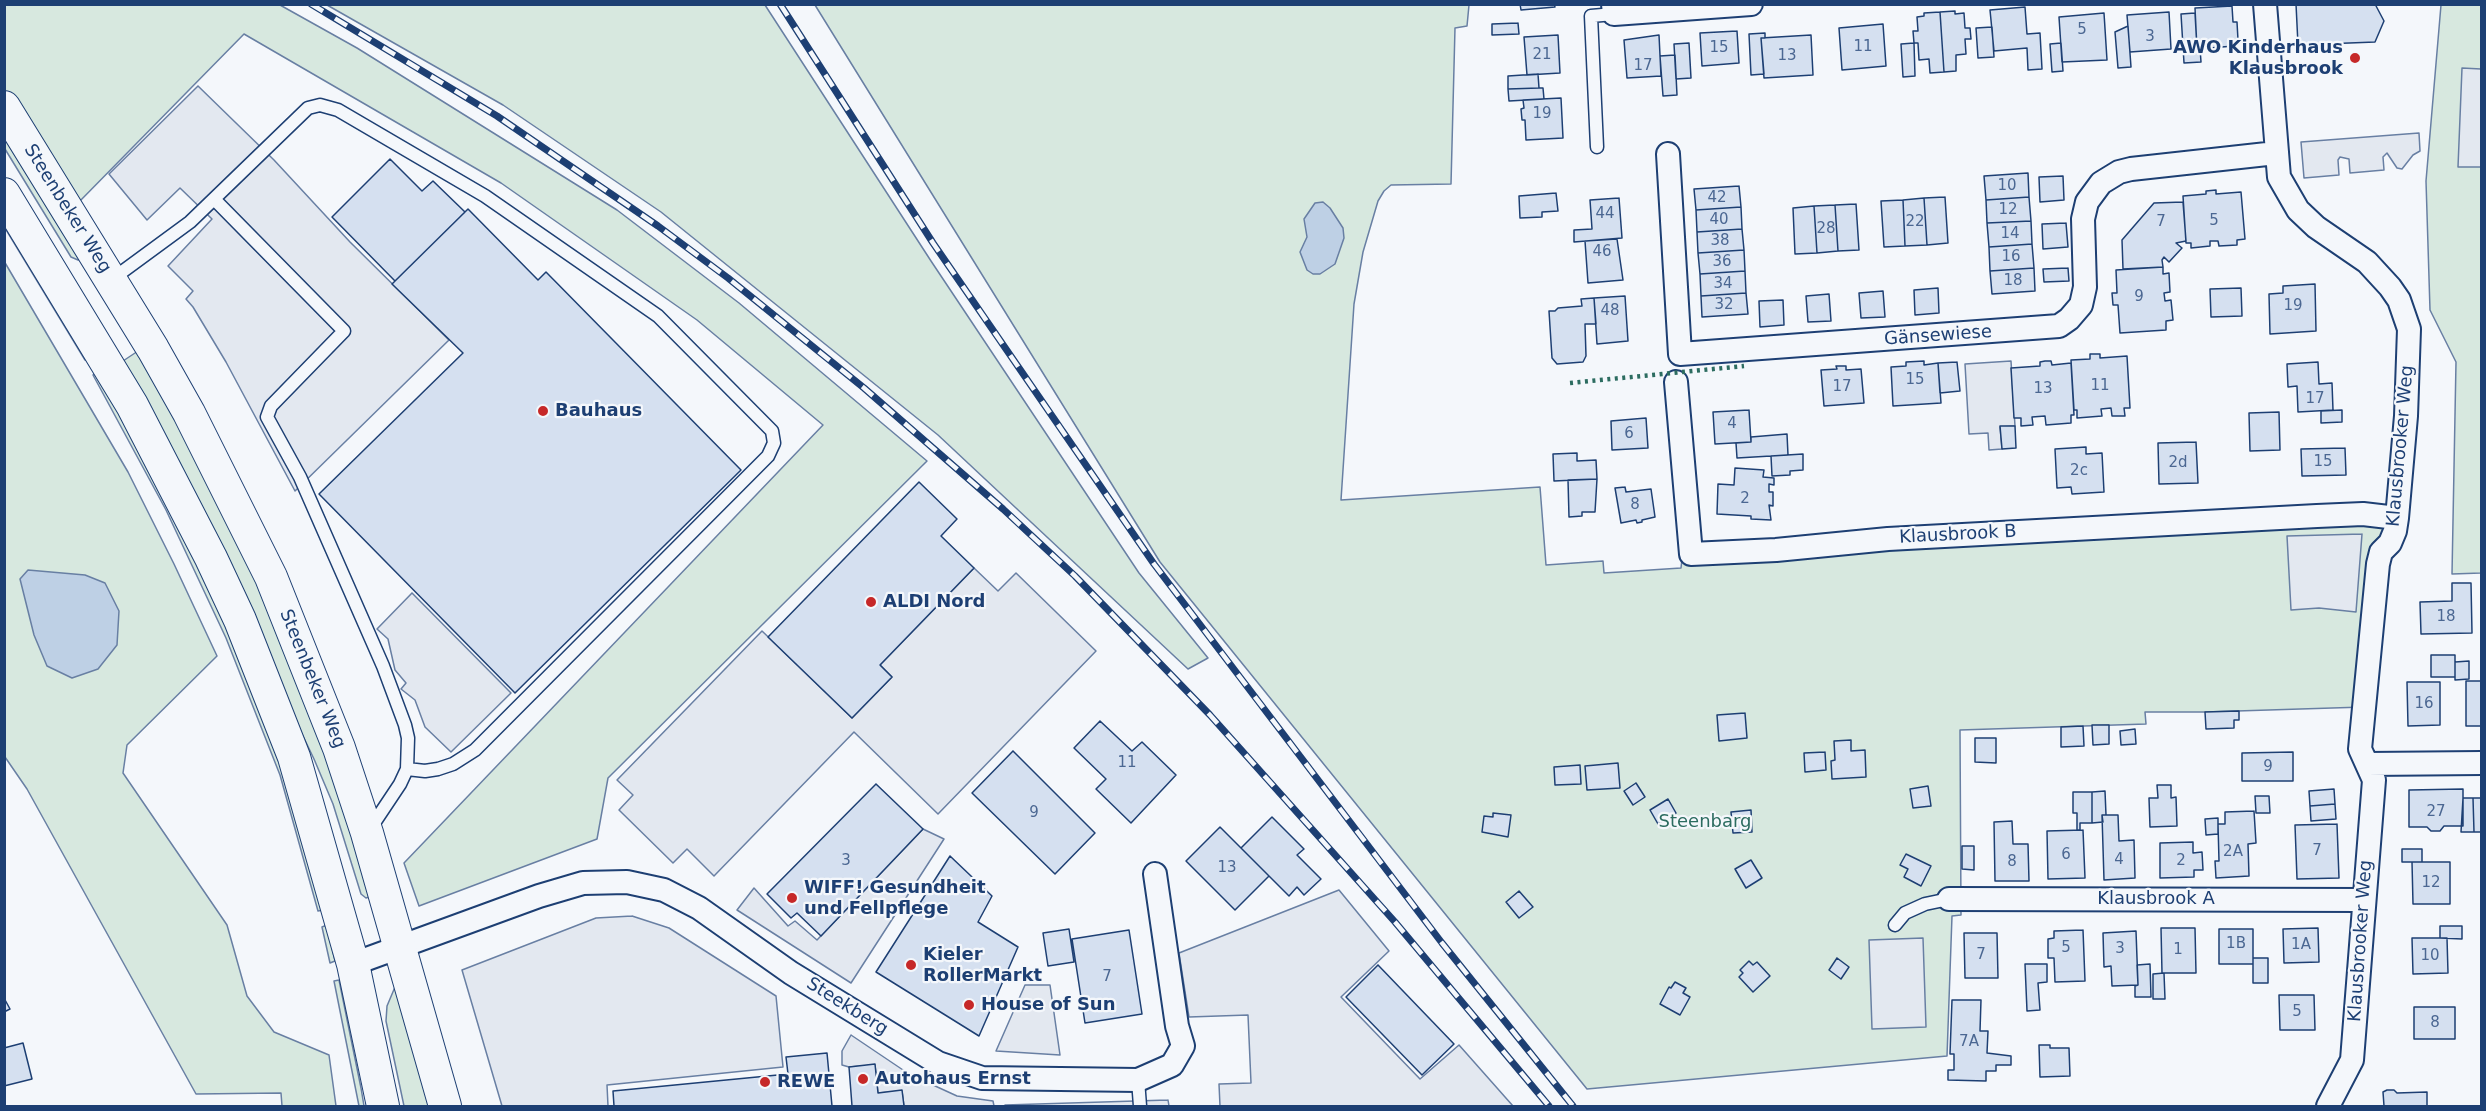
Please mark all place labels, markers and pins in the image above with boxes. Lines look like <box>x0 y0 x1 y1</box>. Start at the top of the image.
place label: AWO Kinderhaus Klausbrook <box>2173 37 2343 80</box>
marker: AWO Kinderhaus Klausbrook <box>2348 51 2362 65</box>
place label: Bauhaus <box>555 400 642 422</box>
marker: Bauhaus <box>536 404 550 418</box>
place label: ALDI Nord <box>883 591 985 613</box>
marker: ALDI Nord <box>864 595 878 609</box>
place label: WIFF! Gesundheit und Fellpflege <box>804 877 986 920</box>
marker: WIFF! Gesundheit und Fellpflege <box>785 891 799 905</box>
place label: Kieler RollerMarkt <box>923 944 1042 986</box>
marker: Kieler RollerMarkt <box>904 958 918 972</box>
place label: House of Sun <box>981 994 1115 1016</box>
marker: House of Sun <box>962 998 976 1012</box>
place label: Autohaus Ernst <box>875 1068 1031 1090</box>
place label: REWE <box>777 1071 835 1093</box>
marker: Autohaus Ernst <box>856 1072 870 1086</box>
marker: REWE <box>758 1075 772 1089</box>

